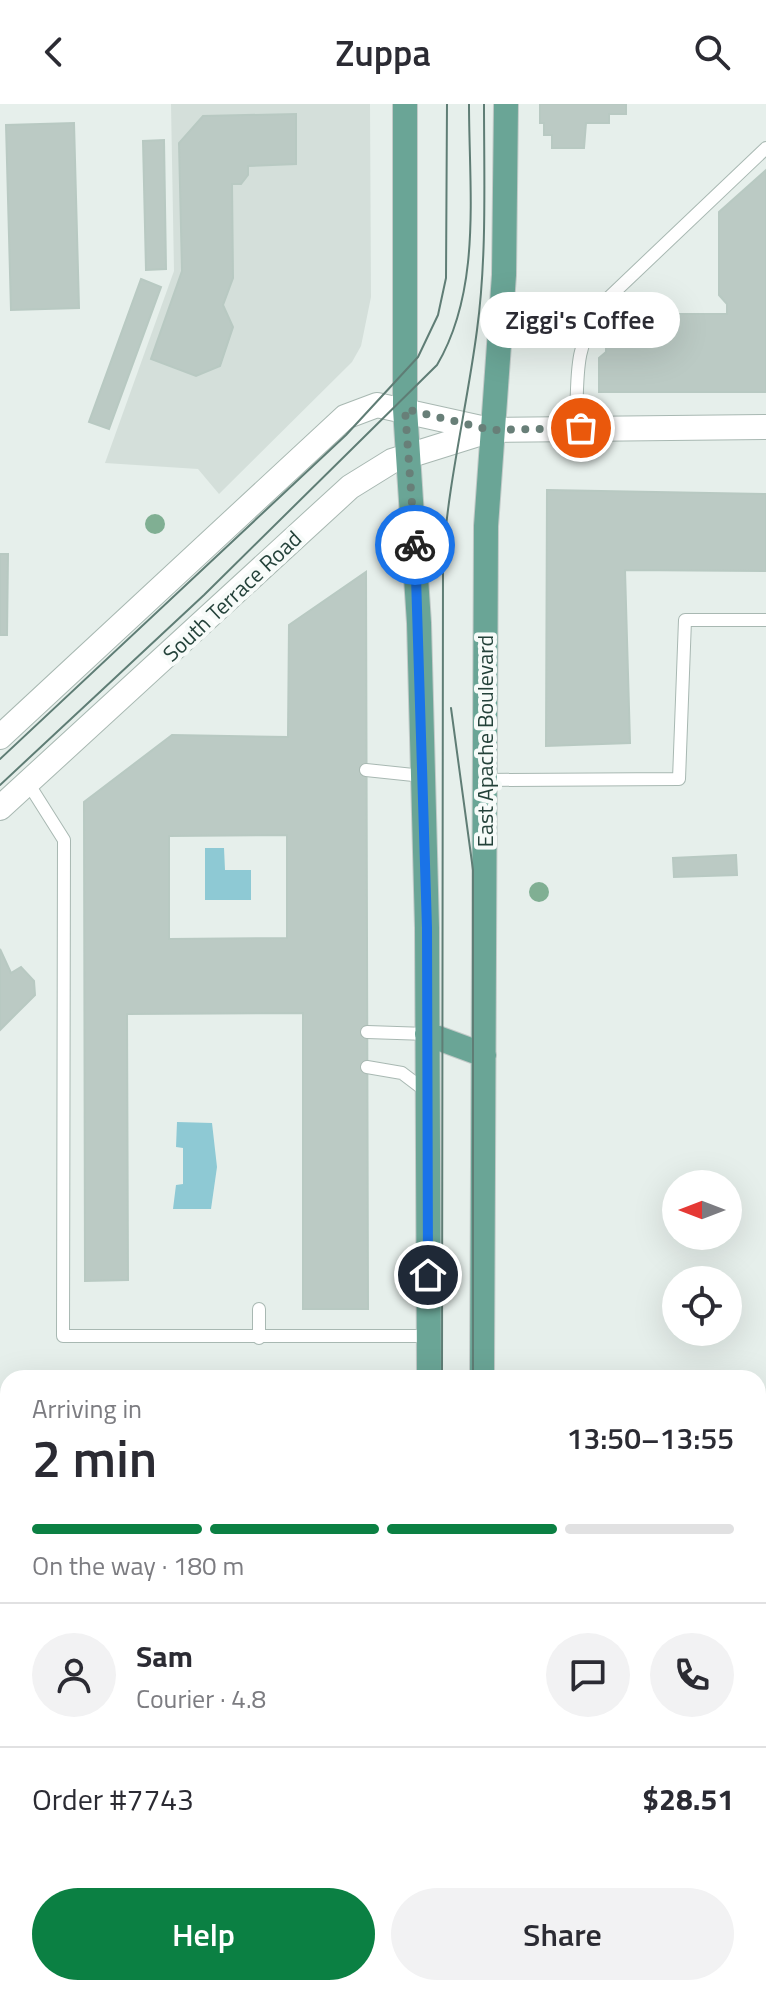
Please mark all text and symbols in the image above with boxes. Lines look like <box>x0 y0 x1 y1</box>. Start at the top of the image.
text: Zuppa <box>335 25 431 80</box>
icon: back <box>32 30 76 74</box>
icon: search <box>690 30 734 74</box>
callout: Ziggi's Coffee <box>481 292 681 348</box>
text: Ziggi's Coffee <box>505 300 655 339</box>
pin <box>547 394 615 462</box>
icon: bag <box>559 406 603 450</box>
courier <box>375 505 455 585</box>
street label: South Terrace Road <box>155 522 309 670</box>
icon: bike <box>393 523 437 567</box>
street label: East Apache Boulevard <box>468 635 502 847</box>
north arrow <box>662 1170 742 1250</box>
map controls <box>662 1170 742 1346</box>
pin <box>394 1241 462 1309</box>
icon: home <box>406 1253 450 1297</box>
button: locate <box>662 1266 742 1346</box>
text: Arriving in <box>32 1389 142 1428</box>
text: 13:50–13:55 <box>567 1415 734 1461</box>
text: 2 min <box>32 1418 157 1497</box>
text: On the way · 180 m <box>32 1546 244 1585</box>
button: person <box>32 1633 116 1717</box>
text: Sam <box>136 1633 193 1679</box>
button: chat <box>546 1633 630 1717</box>
button: phone <box>650 1633 734 1717</box>
text: Courier · 4.8 <box>136 1679 266 1718</box>
text: Order #7743 <box>32 1776 194 1822</box>
text: $28.51 <box>642 1776 734 1822</box>
button: Help <box>32 1888 375 1980</box>
button: Share <box>391 1888 734 1980</box>

